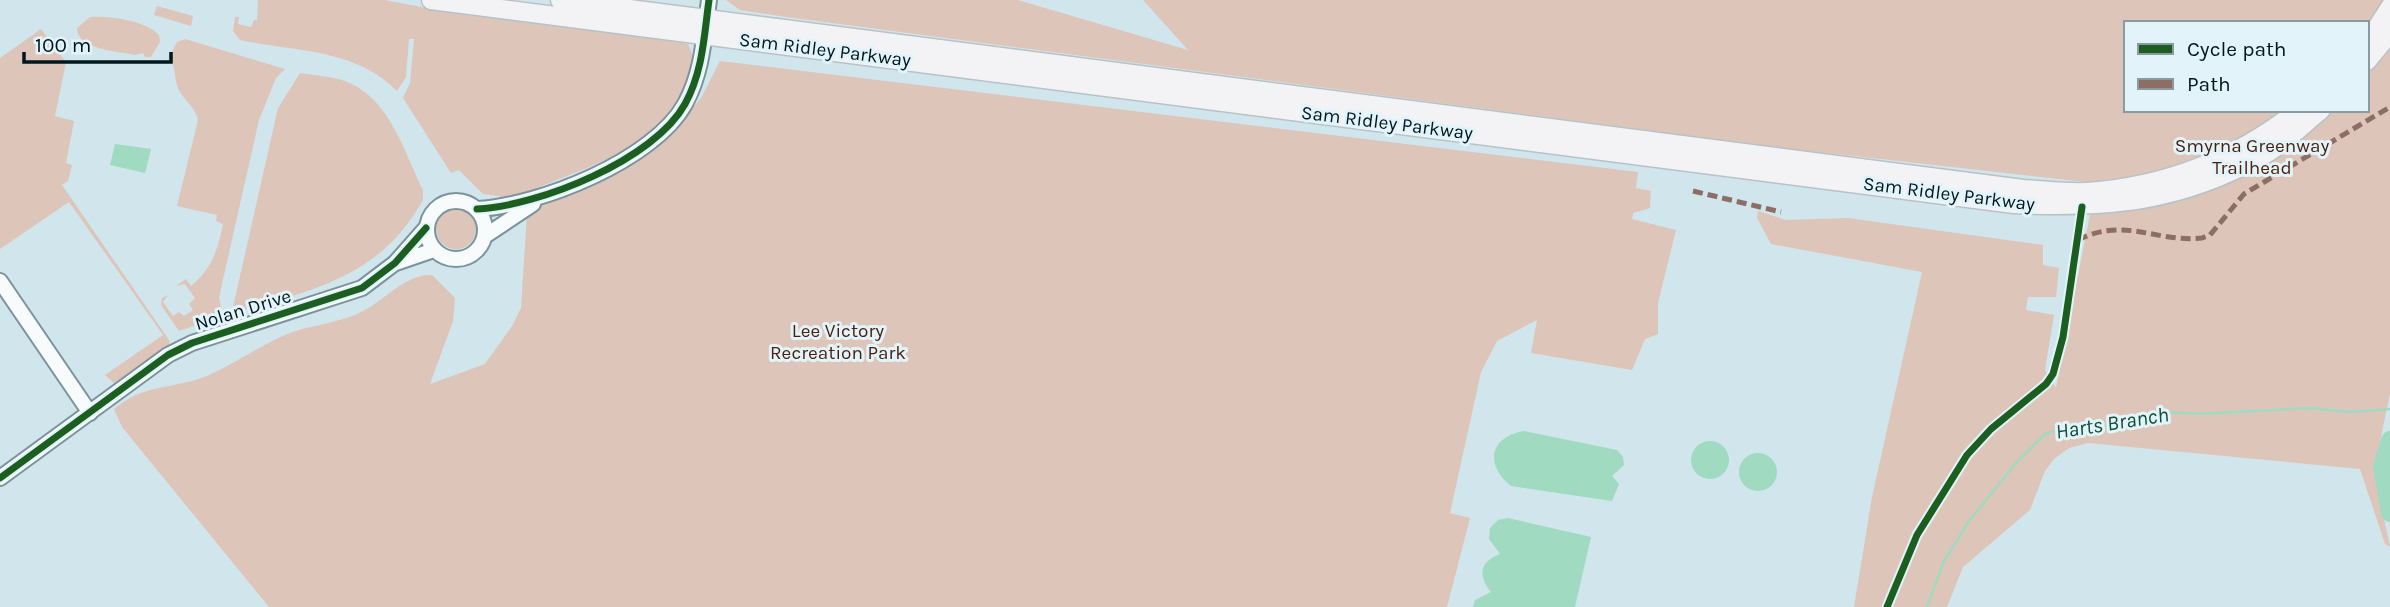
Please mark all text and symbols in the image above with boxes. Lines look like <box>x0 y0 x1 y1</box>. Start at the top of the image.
scale bar <box>24 21 172 65</box>
legend <box>2124 21 2369 112</box>
street label: Sam Ridley Parkway <box>738 29 912 71</box>
text: 100 m <box>35 33 92 57</box>
text: Cycle path <box>2187 37 2287 61</box>
text: Path <box>2187 72 2231 96</box>
street label: Sam Ridley Parkway <box>1300 102 1474 144</box>
park label: Smyrna Greenway Trailhead <box>2175 135 2329 179</box>
street label: Sam Ridley Parkway <box>1862 173 2036 215</box>
street label: Nolan Drive <box>192 285 294 335</box>
park label: Lee Victory Recreation Park <box>770 320 906 364</box>
water label: Harts Branch <box>2054 402 2170 444</box>

